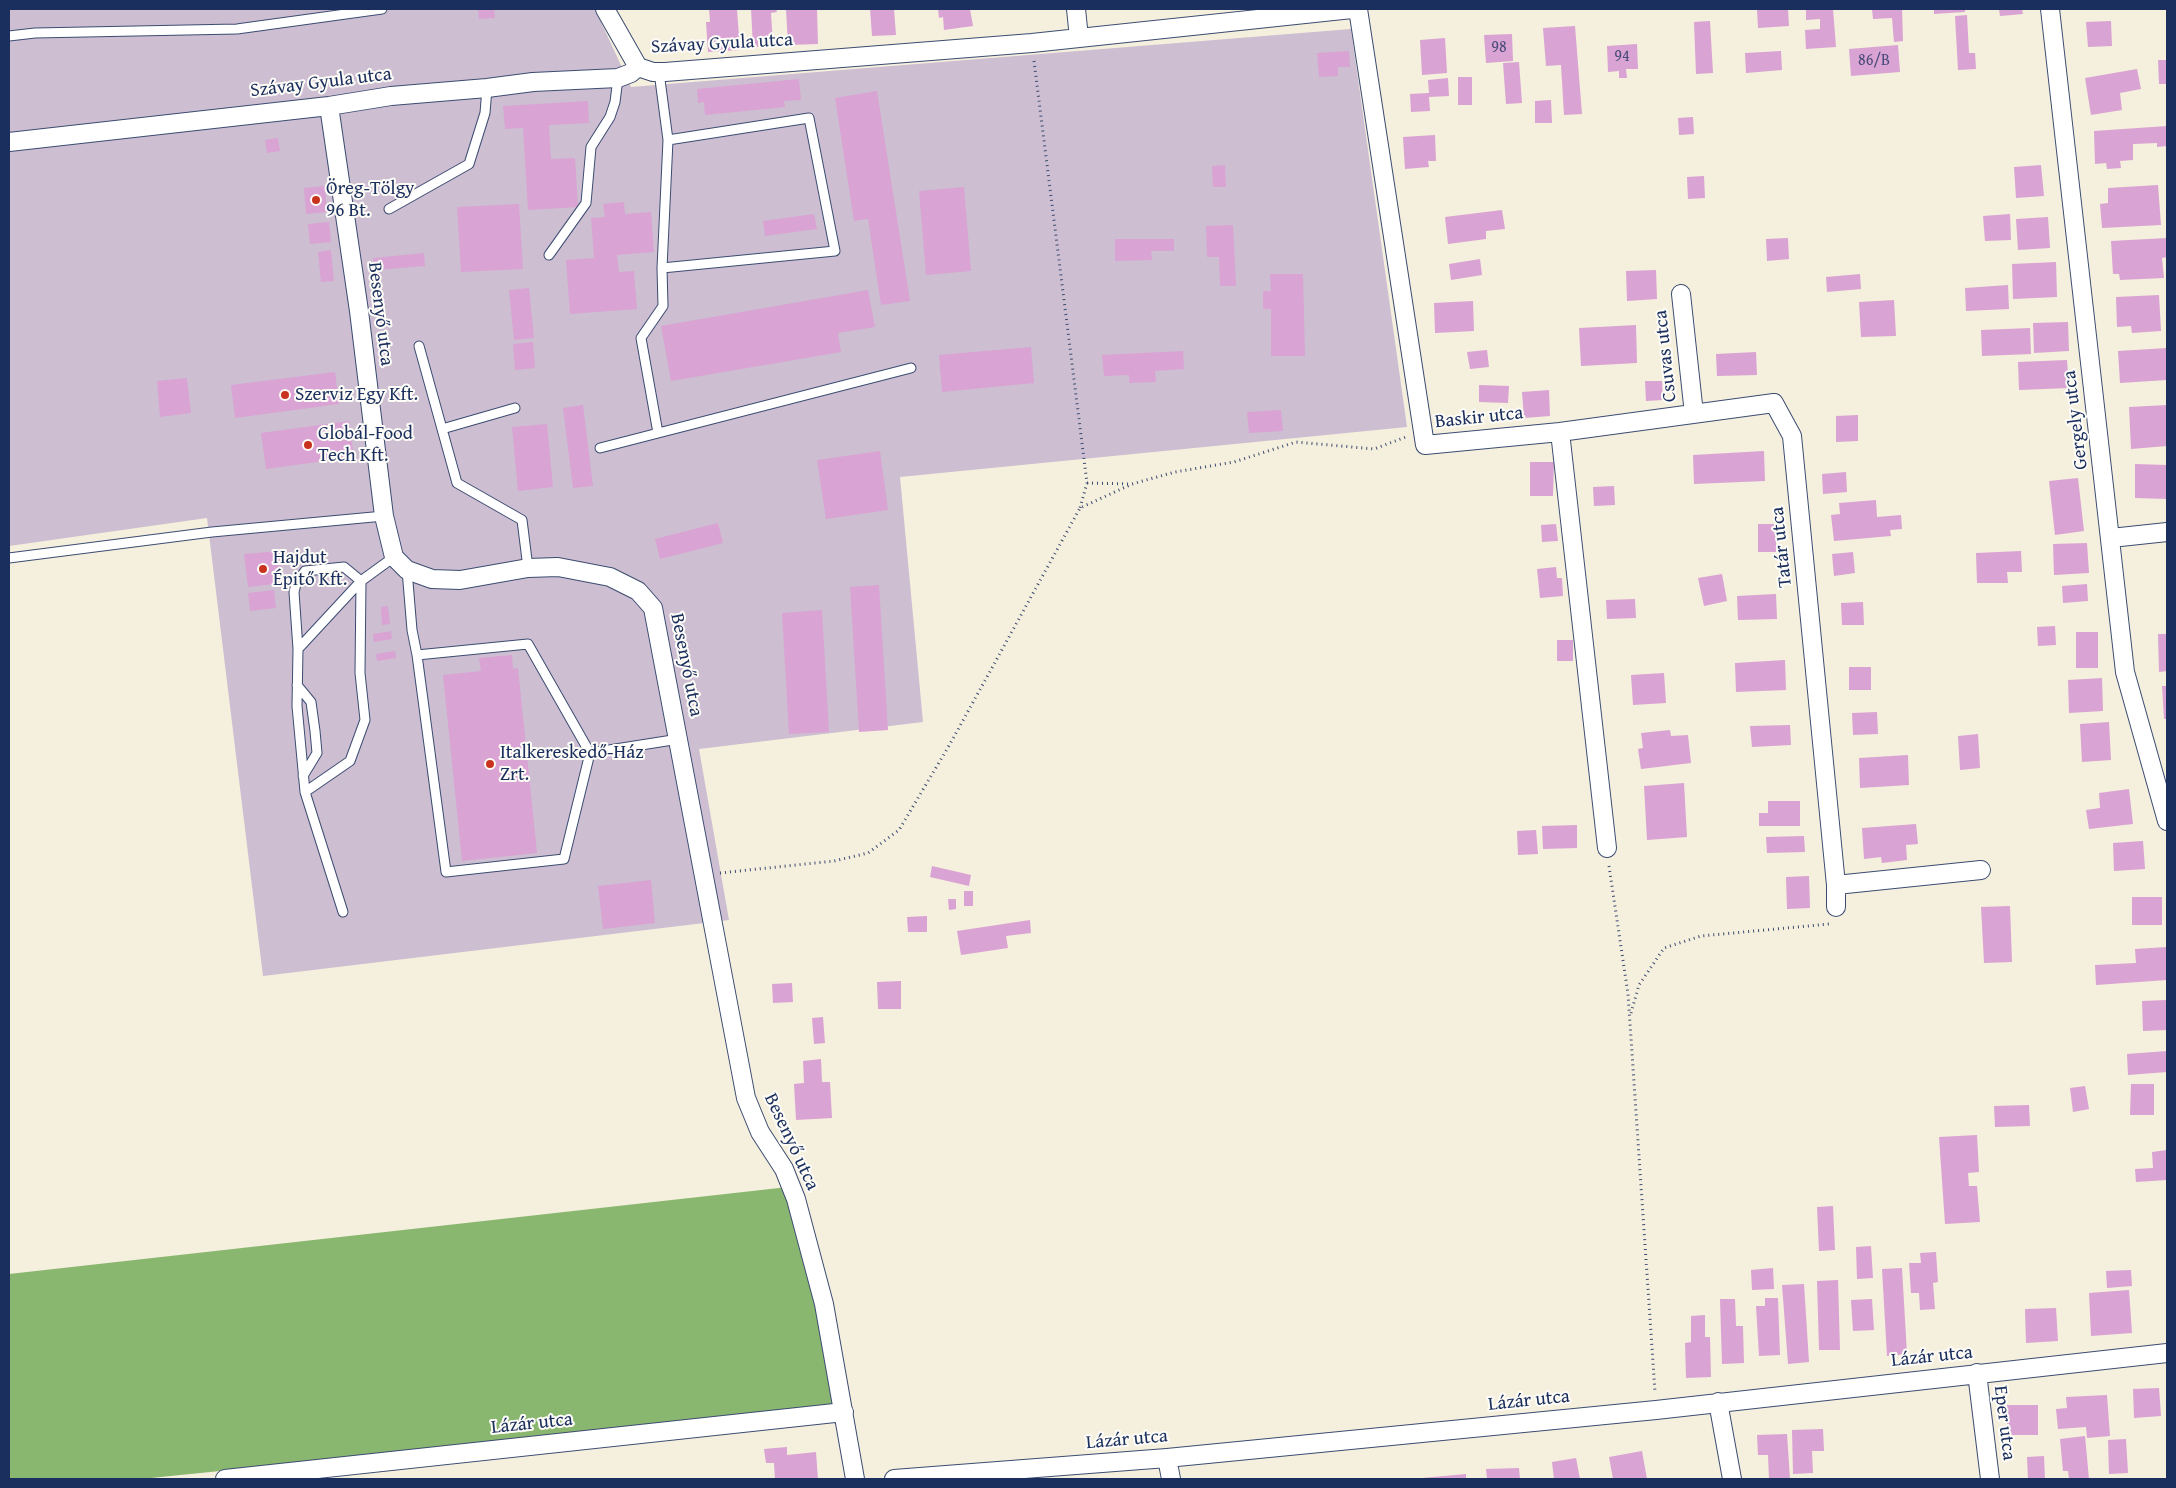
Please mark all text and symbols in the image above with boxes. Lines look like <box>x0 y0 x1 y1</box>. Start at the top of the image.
street label: Szávay Gyula utca <box>650 29 794 59</box>
house number: 98 <box>1491 38 1507 58</box>
house number: 94 <box>1614 47 1630 67</box>
house number: 86/B <box>1858 51 1890 71</box>
street label: Szávay Gyula utca <box>249 63 393 103</box>
place label: Öreg-Tölgy 96 Bt. <box>326 178 415 222</box>
marker: Öreg-Tölgy 96 Bt. <box>310 194 322 206</box>
street label: Besenyő utca <box>362 261 398 367</box>
street label: Csuvas utca <box>1650 309 1682 403</box>
street label: Gergely utca <box>2059 369 2093 471</box>
place label: Szerviz Egy Kft. <box>295 384 418 406</box>
marker: Szerviz Egy Kft. <box>279 389 291 401</box>
street label: Baskir utca <box>1434 402 1524 434</box>
place label: Globál-Food Tech Kft. <box>318 423 413 467</box>
marker: Globál-Food Tech Kft. <box>302 439 314 451</box>
street label: Tatár utca <box>1766 506 1798 588</box>
place label: Hajdut Épitő Kft. <box>273 547 347 591</box>
marker: Hajdut Épitő Kft. <box>257 563 269 575</box>
street label: Besenyő utca <box>665 612 707 718</box>
place label: Italkereskedő-Ház Zrt. <box>500 742 643 786</box>
marker: Italkereskedő-Ház Zrt. <box>484 758 496 770</box>
street label: Besenyő utca <box>759 1090 823 1194</box>
street label: Lázár utca <box>1890 1341 1974 1373</box>
street label: Eper utca <box>1988 1384 2020 1462</box>
street label: Lázár utca <box>1487 1385 1571 1417</box>
street label: Lázár utca <box>490 1408 574 1440</box>
street label: Lázár utca <box>1085 1425 1169 1455</box>

